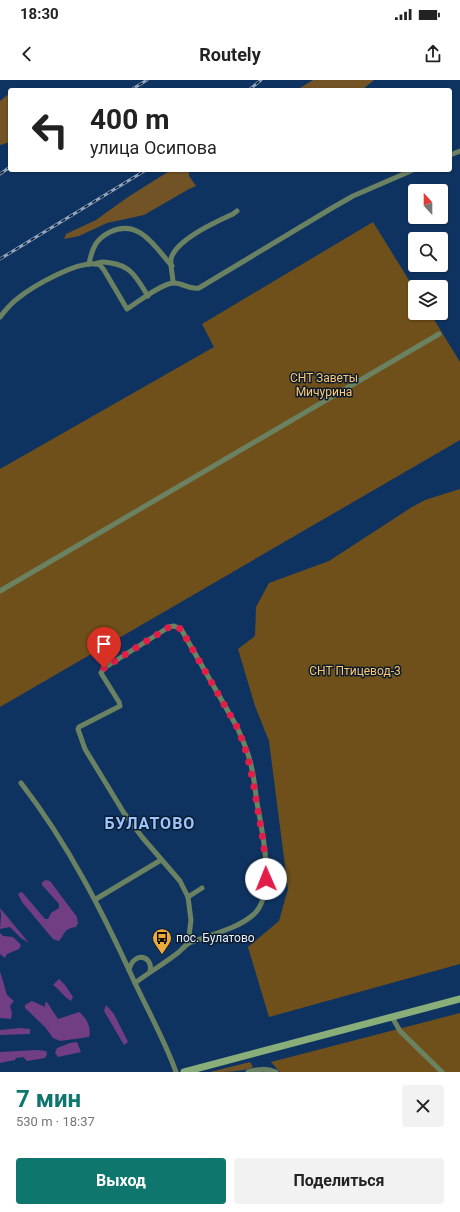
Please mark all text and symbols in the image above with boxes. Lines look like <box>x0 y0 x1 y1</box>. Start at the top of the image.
text: 18:30 <box>20 5 59 23</box>
icon: back <box>16 43 38 65</box>
icon: share <box>422 43 444 65</box>
text: Routely <box>199 44 261 65</box>
text: 400 m <box>90 103 169 136</box>
icon: left <box>24 104 76 156</box>
text: улица Осипова <box>90 137 217 158</box>
north arrow <box>408 184 448 224</box>
map controls <box>408 184 448 320</box>
button: search <box>408 232 448 272</box>
button: layers <box>408 280 448 320</box>
park label: СНТ Заветы Мичурина <box>290 371 358 399</box>
pin <box>87 627 121 668</box>
icon: arrive <box>93 633 115 655</box>
park label: СНТ Птицевод-3 <box>309 664 401 678</box>
district label: БУЛАТОВО <box>105 814 195 833</box>
position arrow <box>245 858 287 900</box>
bus stop icon: пос. Булатово <box>151 927 173 955</box>
place label: пос. Булатово <box>176 931 255 945</box>
text: 7 мин <box>16 1085 81 1113</box>
button: close <box>402 1085 444 1127</box>
text: 530 m · 18:37 <box>16 1114 95 1129</box>
button: Выход <box>16 1158 226 1204</box>
button: Поделиться <box>234 1158 444 1204</box>

